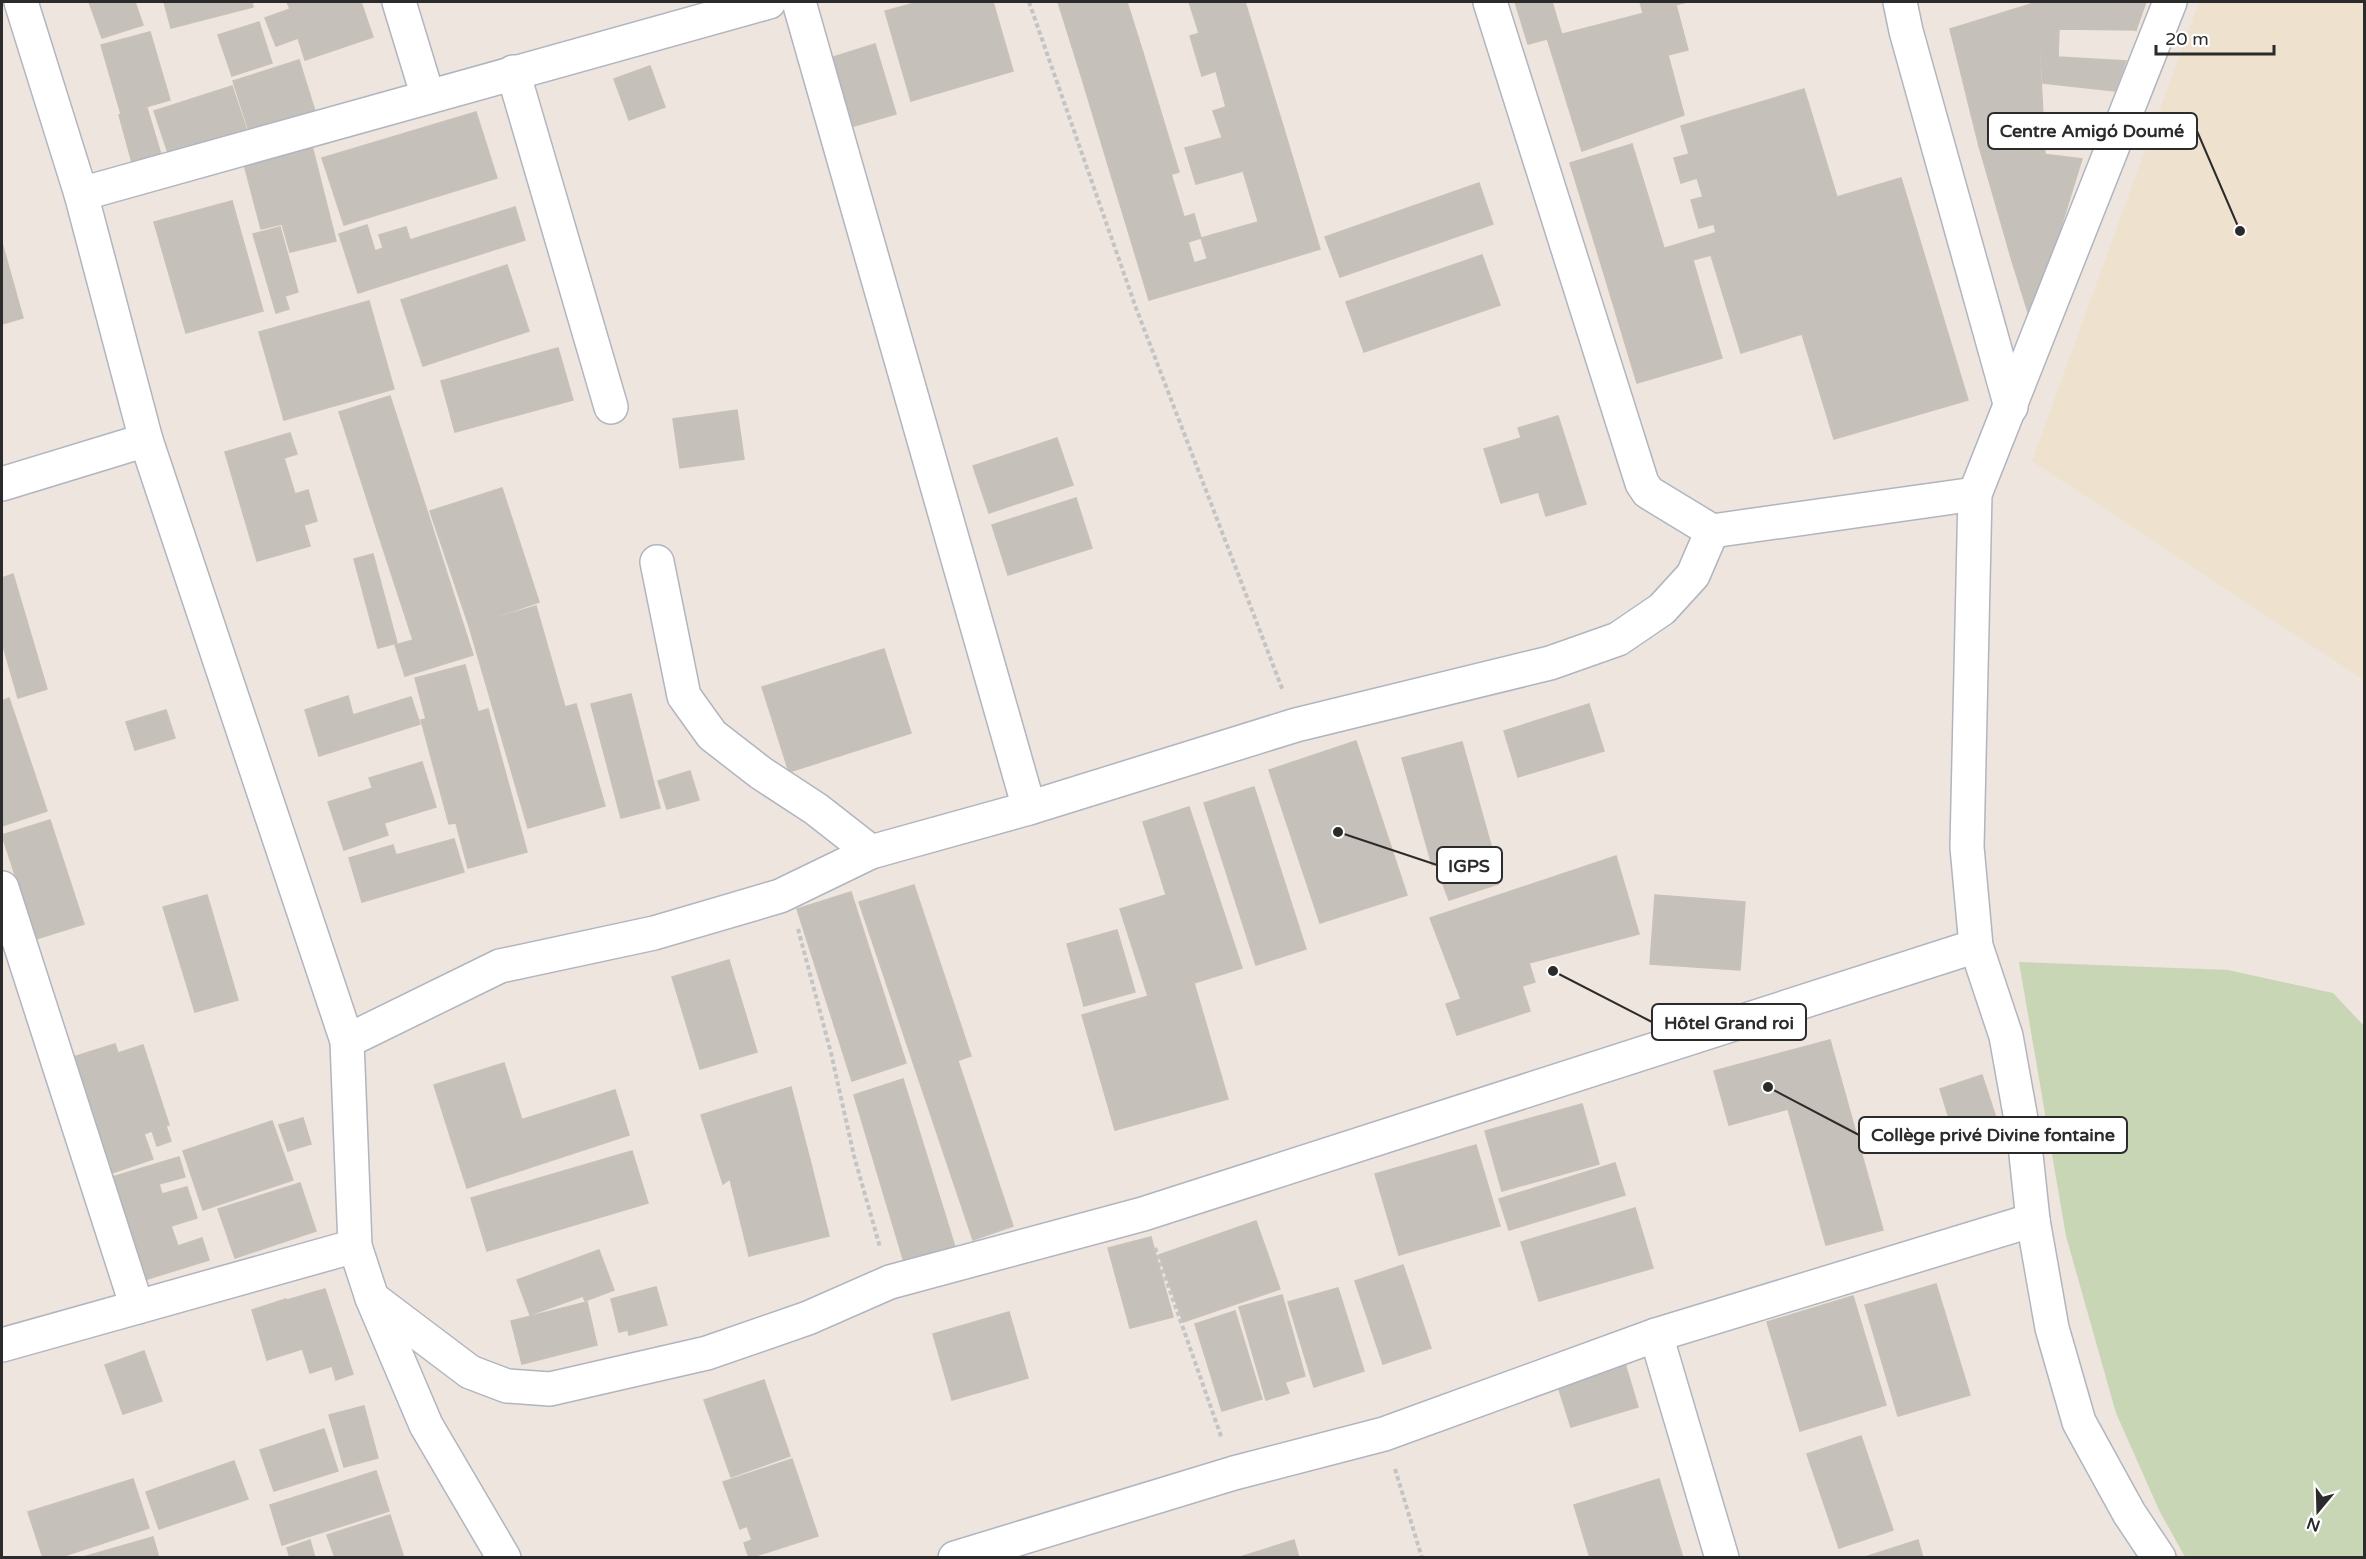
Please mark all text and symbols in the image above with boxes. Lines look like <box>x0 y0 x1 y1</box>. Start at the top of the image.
scale bar <box>2156 18 2274 56</box>
text: 20 m <box>2165 28 2209 50</box>
callout: Centre Amigó Doumé <box>1988 113 2197 149</box>
text: Centre Amigó Doumé <box>2000 120 2184 142</box>
callout: IGPS <box>1437 847 1502 883</box>
text: IGPS <box>1448 855 1490 877</box>
callout: Hôtel Grand roi <box>1652 1004 1806 1040</box>
text: Hôtel Grand roi <box>1664 1012 1794 1034</box>
callout: Collège privé Divine fontaine <box>1859 1117 2127 1153</box>
text: Collège privé Divine fontaine <box>1871 1124 2115 1146</box>
north arrow <box>2288 1481 2348 1541</box>
text: N <box>2304 1513 2323 1536</box>

